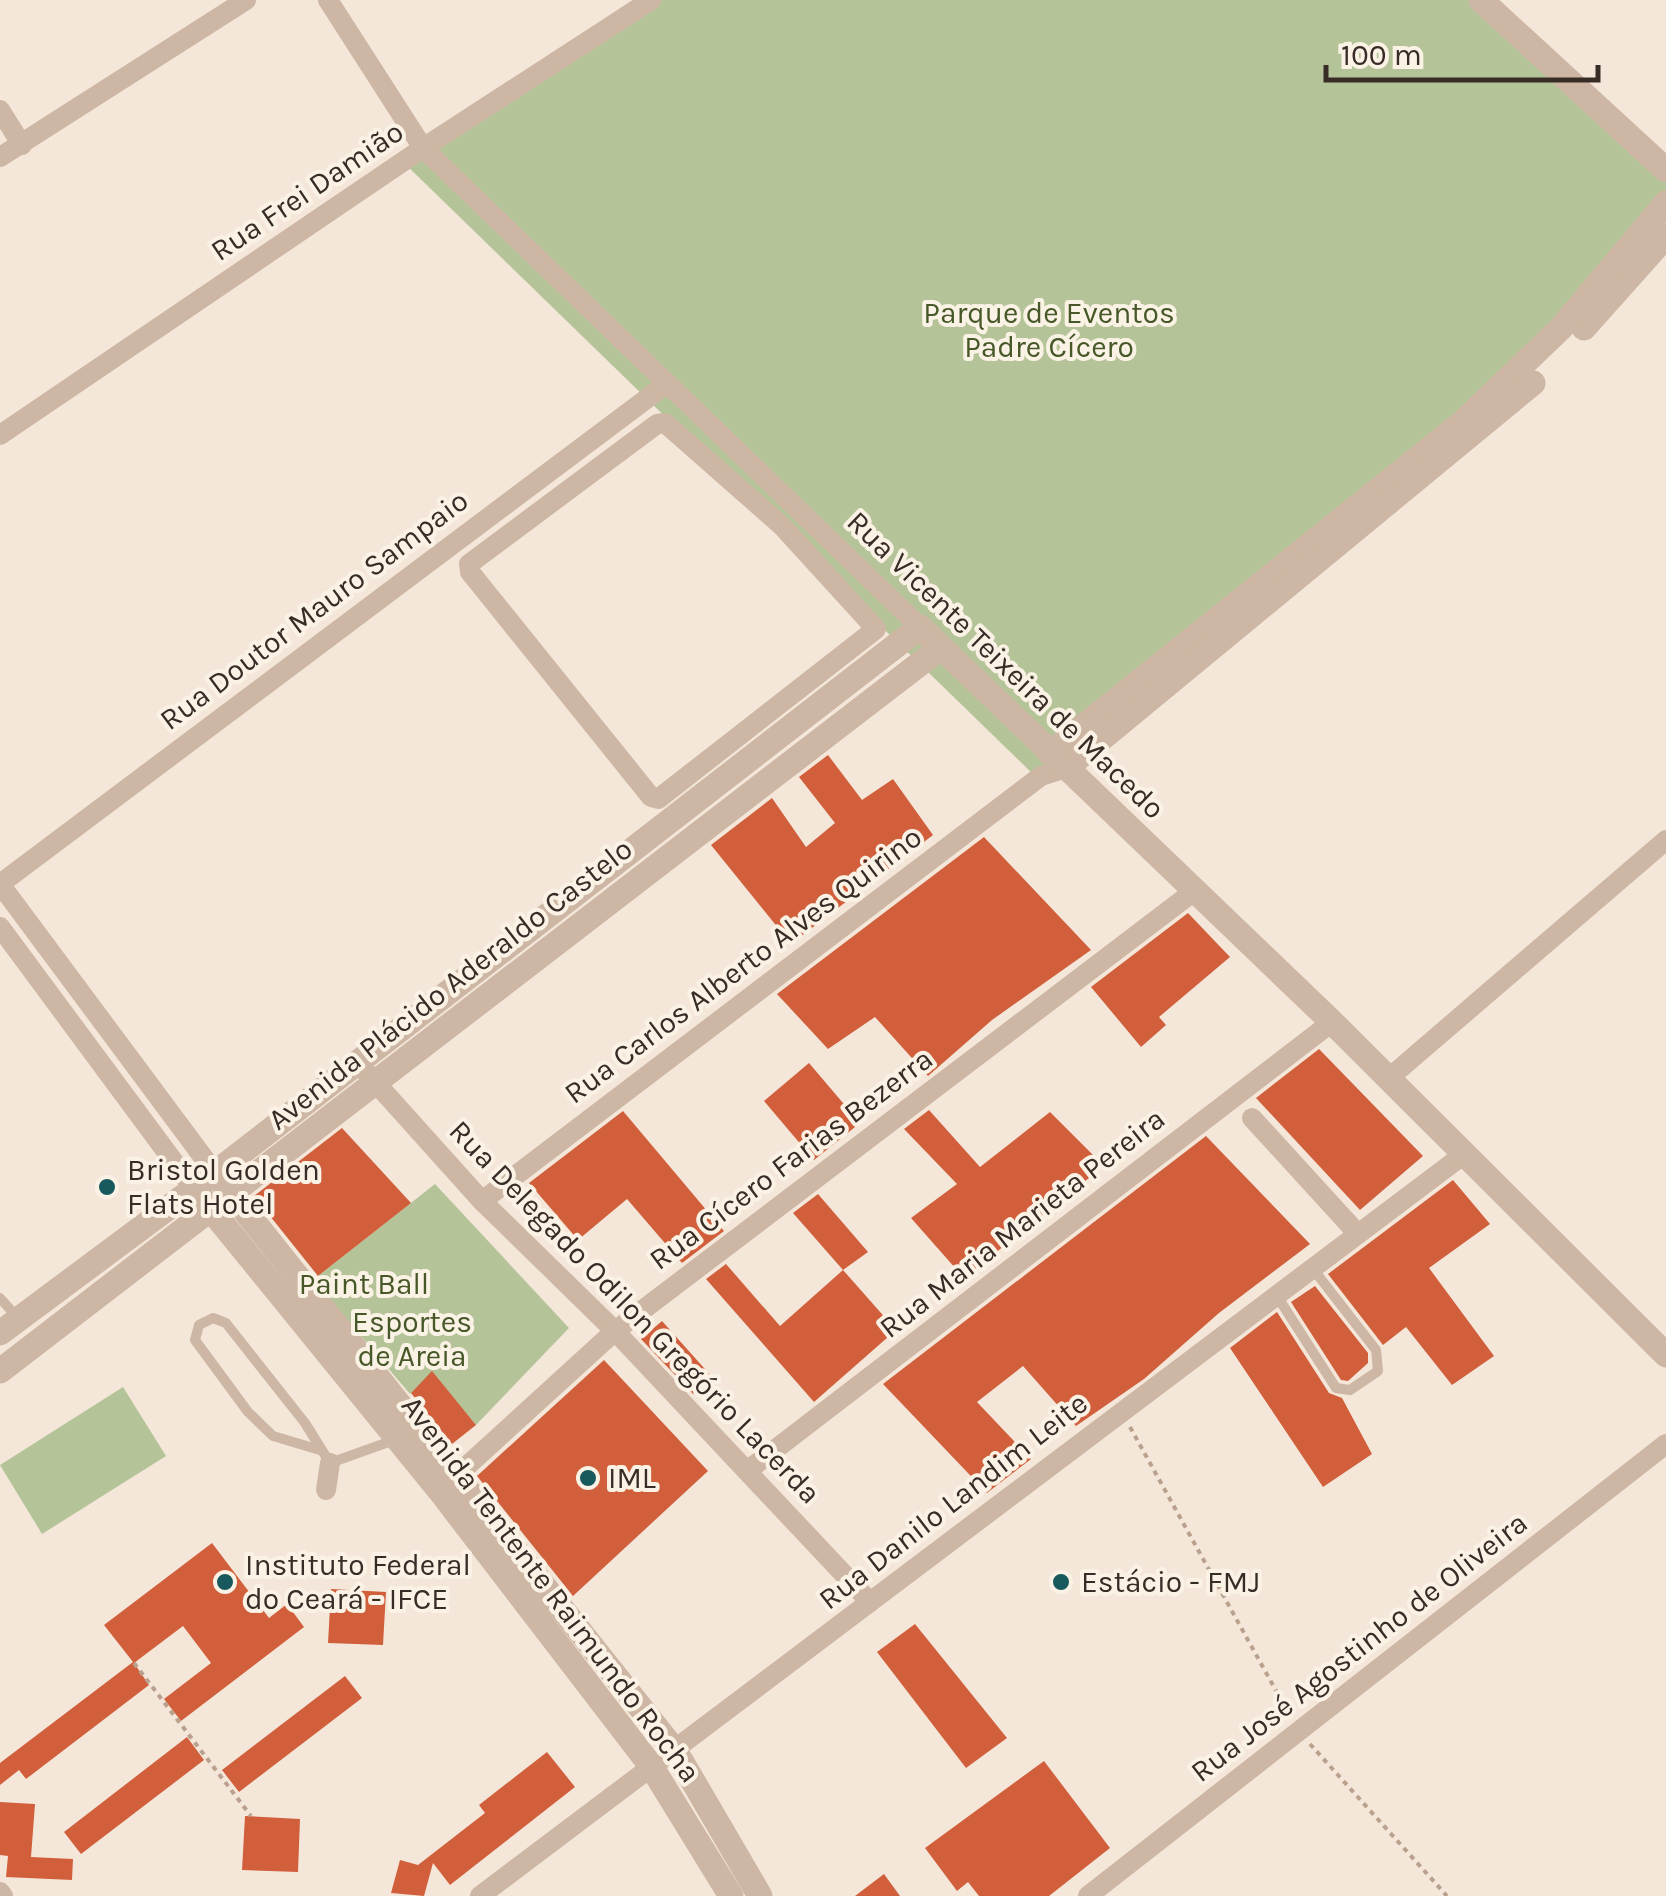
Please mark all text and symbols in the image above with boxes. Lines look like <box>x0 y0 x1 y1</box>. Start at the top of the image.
scale bar <box>1326 20 1598 82</box>
text: 100 m <box>1341 37 1422 73</box>
street label: Rua Frei Damião <box>204 113 410 269</box>
park label: Parque de Eventos Padre Cícero <box>923 295 1175 365</box>
street label: Rua Doutor Mauro Sampaio <box>153 482 475 738</box>
street label: Rua Vicente Teixeira de Macedo <box>840 504 1172 826</box>
street label: Rua Carlos Alberto Alves Quirino <box>557 819 929 1111</box>
street label: Avenida Plácido Aderaldo Castelo <box>261 831 639 1137</box>
street label: Rua Cícero Farias Bezerra <box>642 1041 940 1277</box>
street label: Rua Maria Marieta Pereira <box>872 1100 1172 1346</box>
street label: Rua Delegado Odilon Gregório Lacerda <box>442 1113 828 1511</box>
place label: Bristol Golden Flats Hotel <box>127 1152 320 1222</box>
marker: Bristol Golden Flats Hotel <box>96 1176 118 1198</box>
park label: Paint Ball <box>299 1266 429 1302</box>
park label: Esportes de Areia <box>352 1304 472 1374</box>
street label: Rua Danilo Landim Leite <box>811 1385 1095 1617</box>
street label: Avenida Tentente Raimundo Rocha <box>394 1389 708 1789</box>
place label: IML <box>608 1460 656 1496</box>
marker: IML <box>577 1467 599 1489</box>
street label: Rua José Agostinho de Oliveira <box>1184 1504 1534 1790</box>
place label: Instituto Federal do Ceará - IFCE <box>245 1547 471 1617</box>
place label: Estácio - FMJ <box>1081 1564 1260 1600</box>
marker: Instituto Federal do Ceará - IFCE <box>214 1571 236 1593</box>
marker: Estácio - FMJ <box>1050 1571 1072 1593</box>

